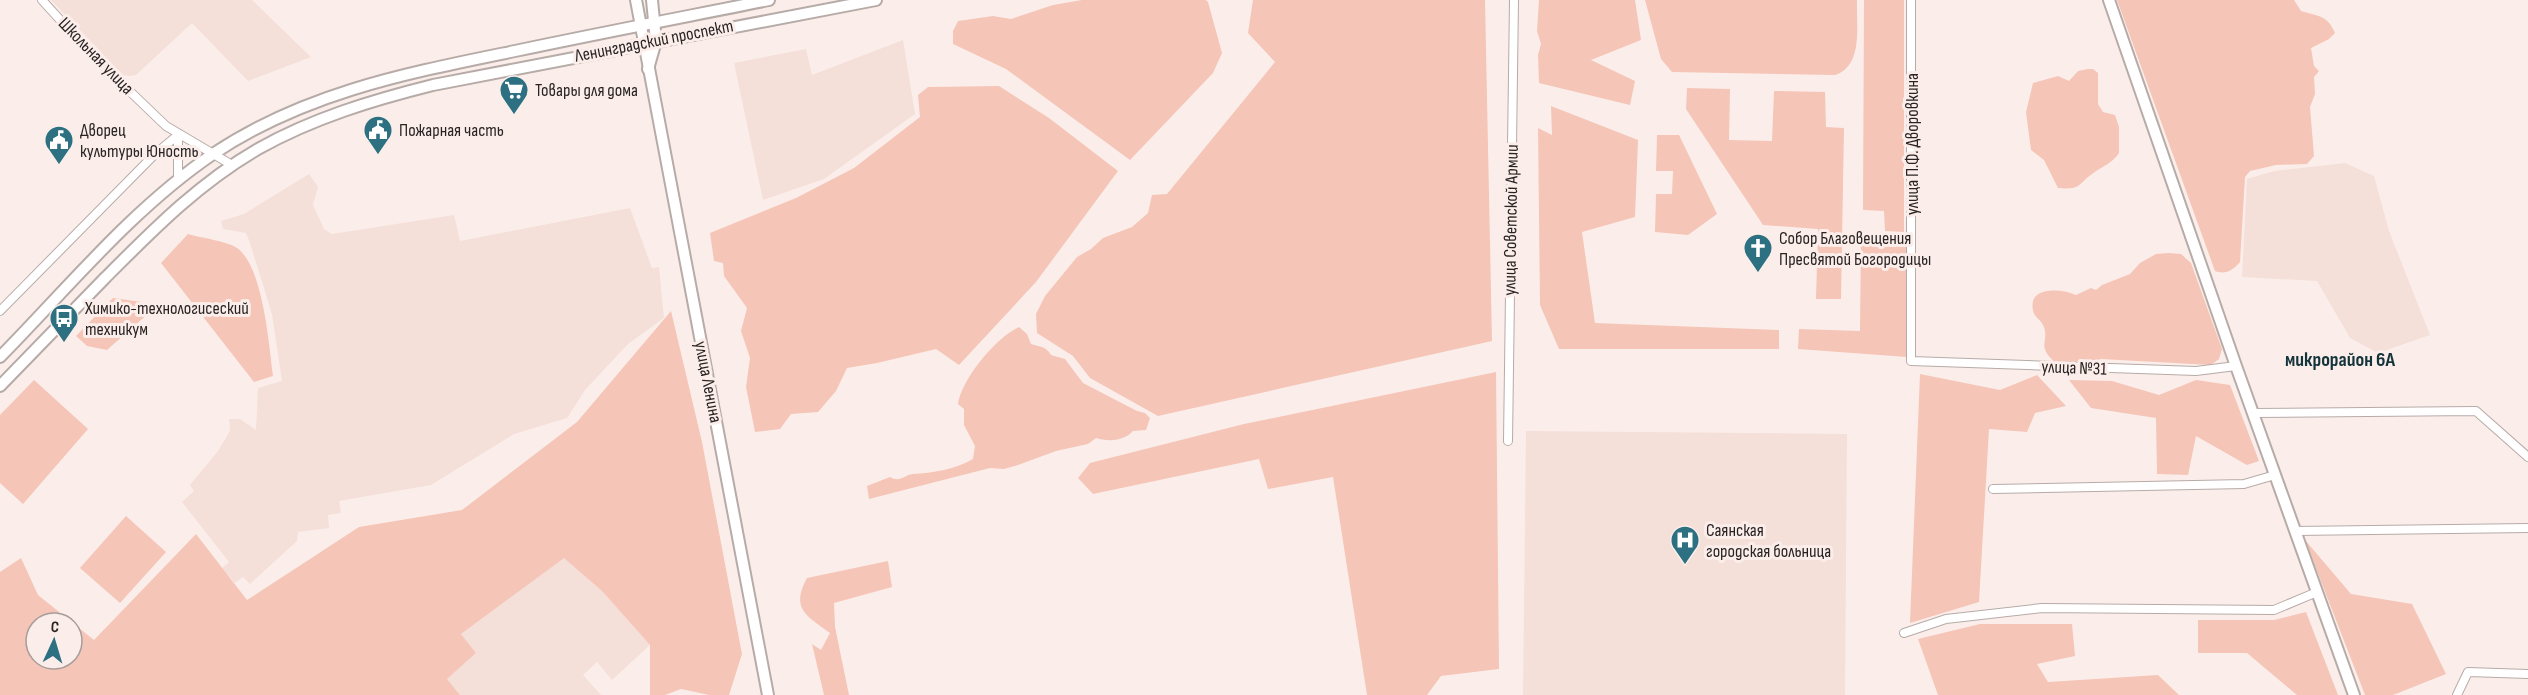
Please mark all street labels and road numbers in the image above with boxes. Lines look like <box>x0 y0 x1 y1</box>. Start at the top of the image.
street label: Школьная улица <box>54 13 138 99</box>
street label: Ленинградский проспект <box>572 15 735 67</box>
street label: улица П.Ф. Дворовкина <box>1902 73 1923 215</box>
street label: улица Советской Армии <box>1499 144 1523 296</box>
street label: улица Ленина <box>690 339 726 425</box>
street label: улица №31 <box>2041 356 2108 380</box>

